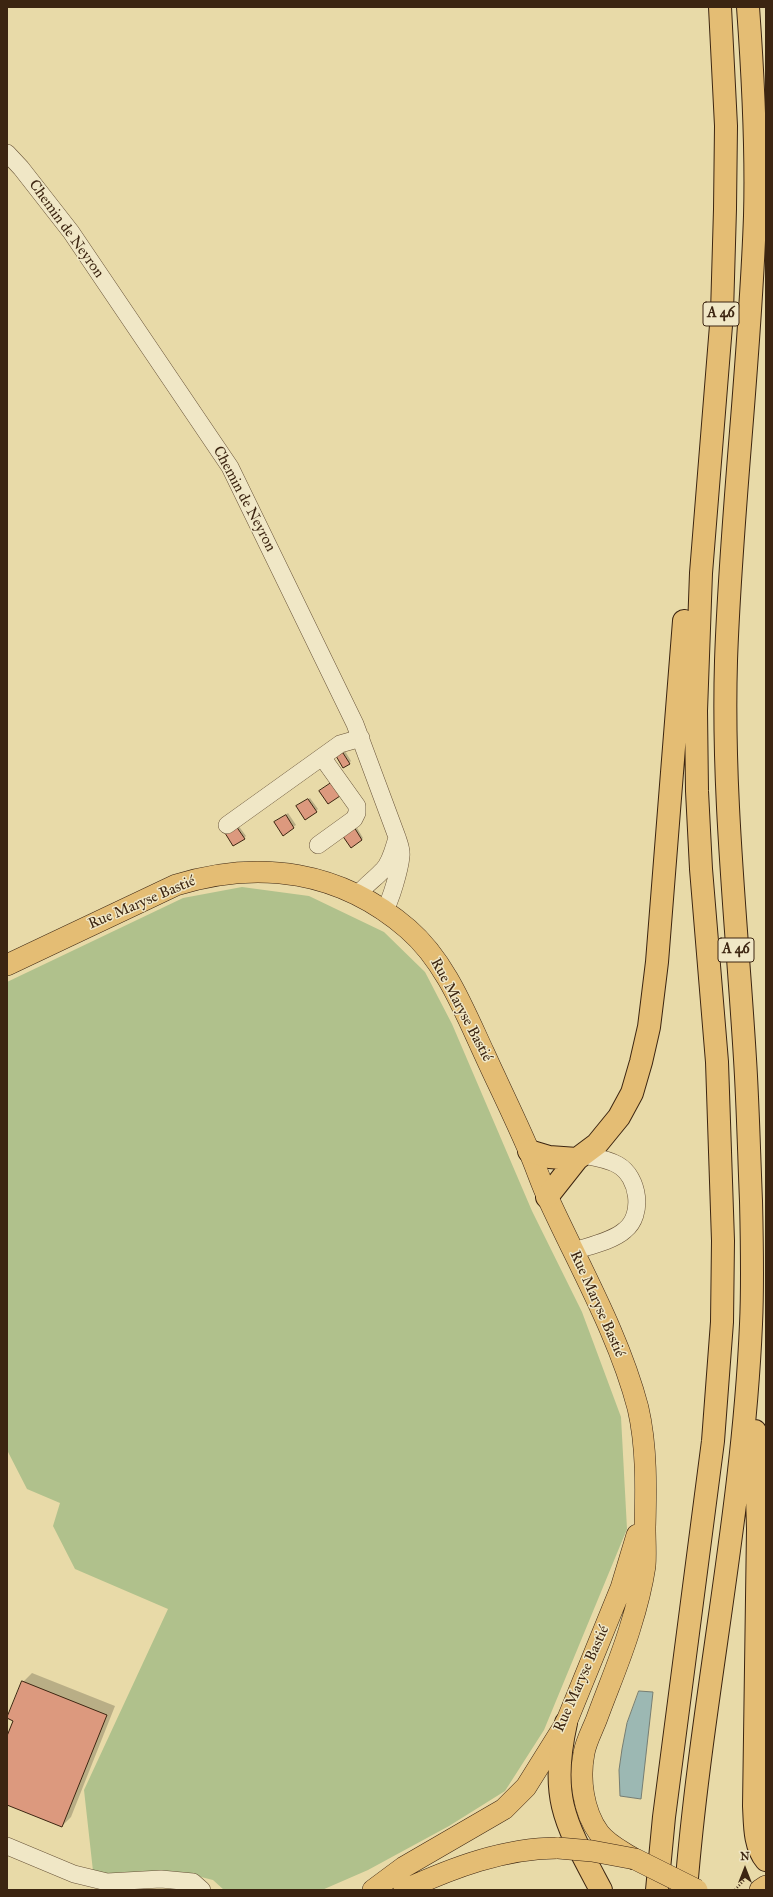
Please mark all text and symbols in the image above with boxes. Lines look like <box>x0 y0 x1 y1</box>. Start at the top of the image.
street label: Chemin de Neyron <box>24 176 108 282</box>
road number: A 46 <box>703 302 739 326</box>
street label: Chemin de Neyron <box>209 443 279 555</box>
street label: Rue Maryse Bastié <box>86 872 198 934</box>
road number: A 46 <box>718 938 754 962</box>
street label: Rue Maryse Bastié <box>426 955 496 1065</box>
street label: Rue Maryse Bastié <box>565 1248 629 1360</box>
street label: Rue Maryse Bastié <box>550 1623 614 1735</box>
north arrow <box>725 1849 765 1889</box>
text: N <box>740 1850 750 1863</box>

